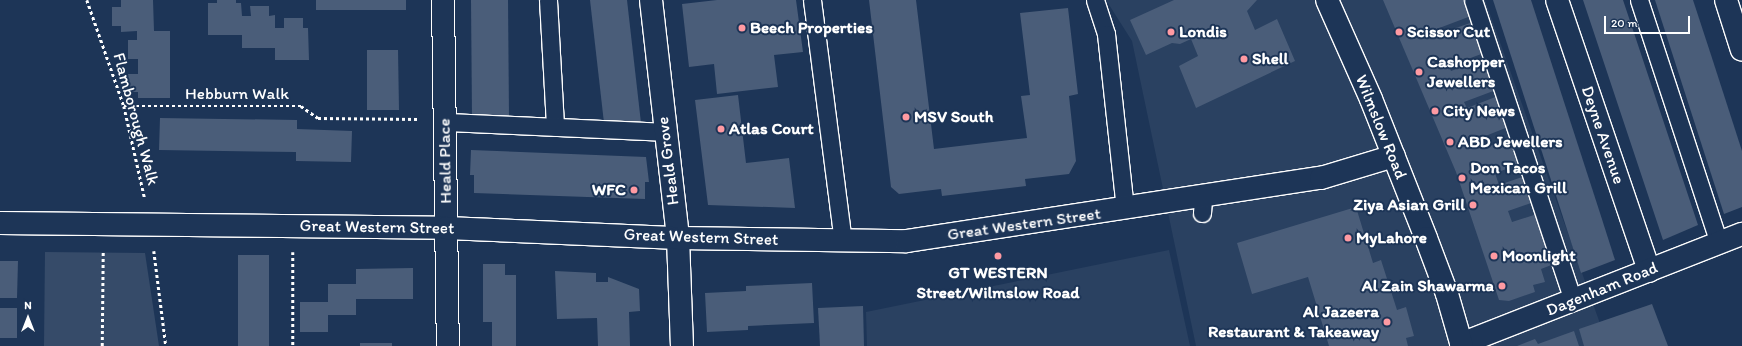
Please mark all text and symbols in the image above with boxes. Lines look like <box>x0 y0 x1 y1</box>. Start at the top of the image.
scale bar <box>1606 8 1692 34</box>
text: 20 m <box>1611 16 1638 30</box>
place label: Beech Properties <box>750 18 872 38</box>
place label: Londis <box>1179 22 1227 42</box>
place label: Scissor Cut <box>1407 22 1490 42</box>
marker: Beech Properties <box>737 23 747 33</box>
marker: Londis <box>1166 27 1176 37</box>
marker: Scissor Cut <box>1394 27 1404 37</box>
place label: Shell <box>1252 49 1288 69</box>
street label: Flamborough Walk <box>109 51 163 187</box>
place label: Cashopper Jewellers <box>1427 52 1504 92</box>
marker: Shell <box>1239 54 1249 64</box>
marker: Cashopper Jewellers <box>1414 67 1424 77</box>
street label: Wilmslow Road <box>1351 72 1411 182</box>
street label: Hebburn Walk <box>185 84 289 104</box>
street label: Deyne Avenue <box>1577 84 1629 186</box>
place label: City News <box>1443 101 1515 121</box>
marker: City News <box>1430 106 1440 116</box>
place label: MSV South <box>914 107 993 127</box>
marker: MSV South <box>901 112 911 122</box>
street label: Heald Grove <box>652 116 684 206</box>
street label: Heald Place <box>434 118 456 204</box>
place label: Atlas Court <box>729 119 813 139</box>
marker: Atlas Court <box>716 124 726 134</box>
place label: ABD Jewellers <box>1458 132 1563 152</box>
marker: ABD Jewellers <box>1445 137 1455 147</box>
place label: Don Tacos Mexican Grill <box>1470 158 1567 198</box>
marker: Don Tacos Mexican Grill <box>1457 173 1467 183</box>
place label: WFC <box>592 180 626 200</box>
marker: WFC <box>629 185 639 195</box>
place label: Ziya Asian Grill <box>1354 195 1465 215</box>
marker: Ziya Asian Grill <box>1468 200 1478 210</box>
street label: Great Western Street <box>946 203 1102 245</box>
street label: Great Western Street <box>300 215 454 239</box>
street label: Great Western Street <box>624 224 778 250</box>
place label: MyLahore <box>1356 228 1427 248</box>
marker: MyLahore <box>1343 233 1353 243</box>
place label: Moonlight <box>1502 246 1576 266</box>
marker: GT WESTERN Street/Wilmslow Road <box>993 251 1003 261</box>
marker: Moonlight <box>1489 251 1499 261</box>
street label: Dagenham Road <box>1543 257 1661 321</box>
place label: GT WESTERN Street/Wilmslow Road <box>917 263 1079 303</box>
place label: Al Zain Shawarma <box>1361 276 1494 296</box>
marker: Al Zain Shawarma <box>1497 281 1507 291</box>
north arrow <box>8 298 48 338</box>
text: N <box>24 299 32 312</box>
place label: Al Jazeera Restaurant & Takeaway <box>1208 302 1379 342</box>
marker: Al Jazeera Restaurant & Takeaway <box>1382 317 1392 327</box>

